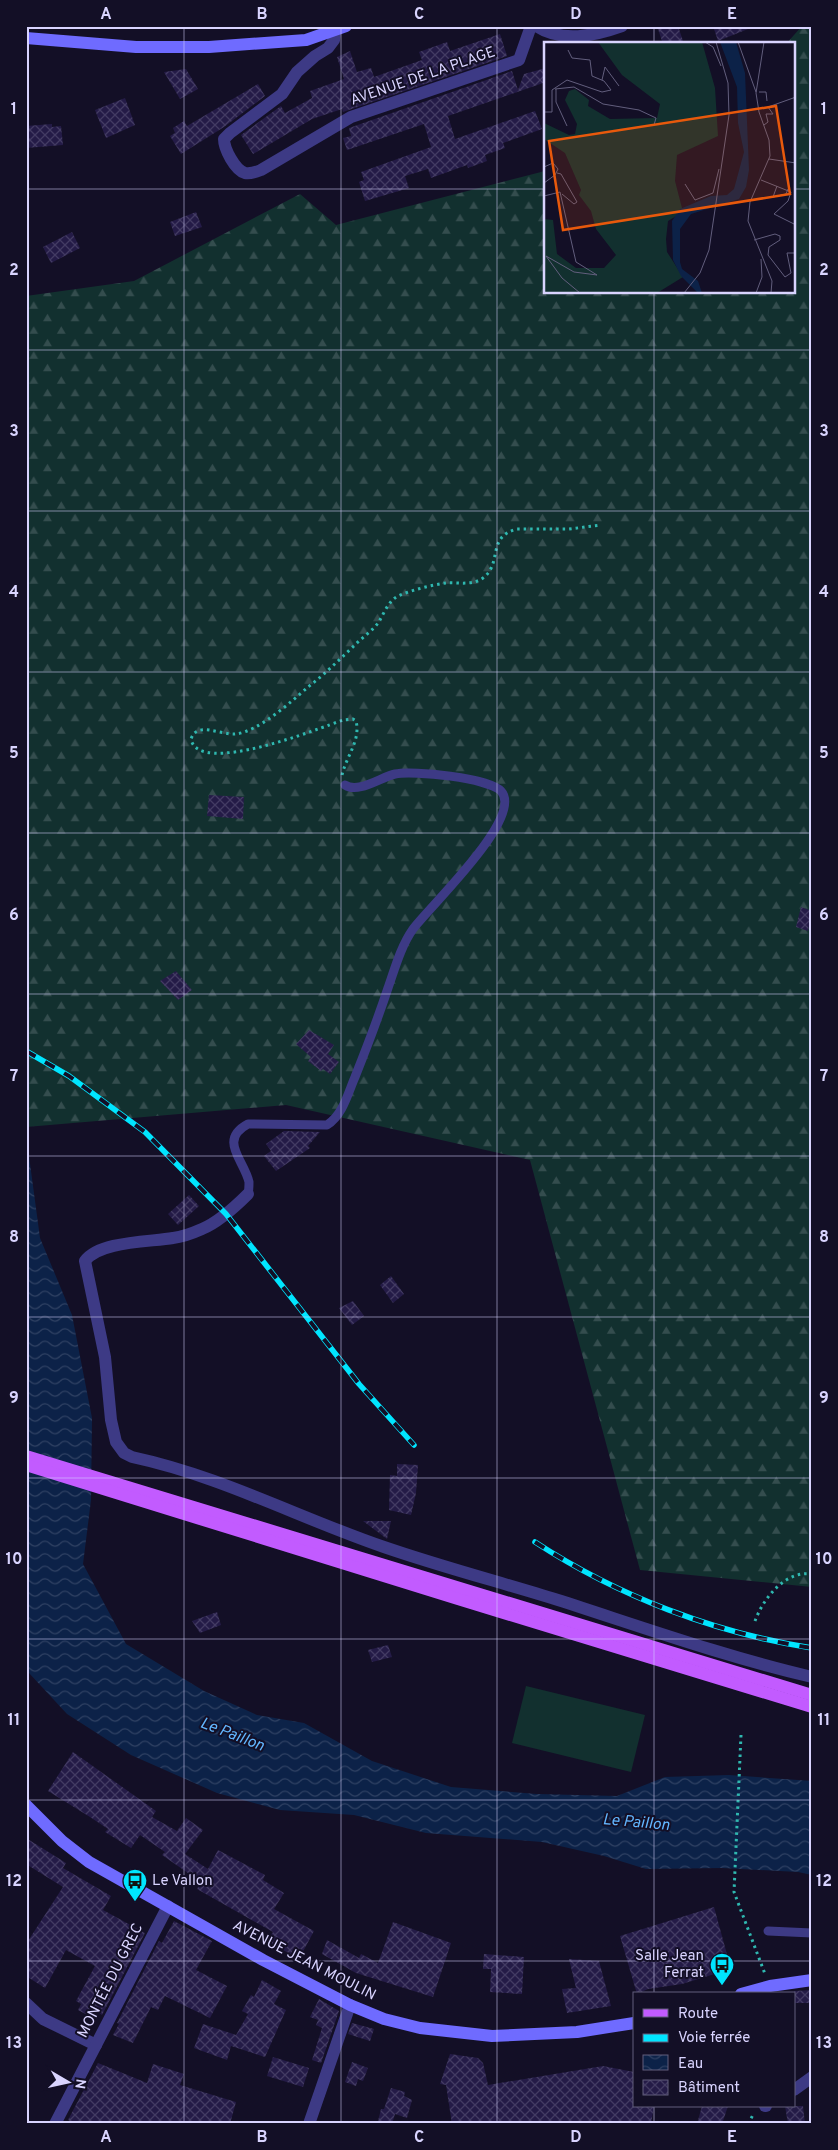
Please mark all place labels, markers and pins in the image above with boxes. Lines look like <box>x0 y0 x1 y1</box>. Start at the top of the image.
bus stop icon: Le Vallon <box>122 1868 148 1902</box>
place label: Le Vallon <box>152 1872 213 1891</box>
place label: Salle Jean Ferrat <box>635 1947 704 1983</box>
bus stop icon: Salle Jean Ferrat <box>709 1952 735 1986</box>

